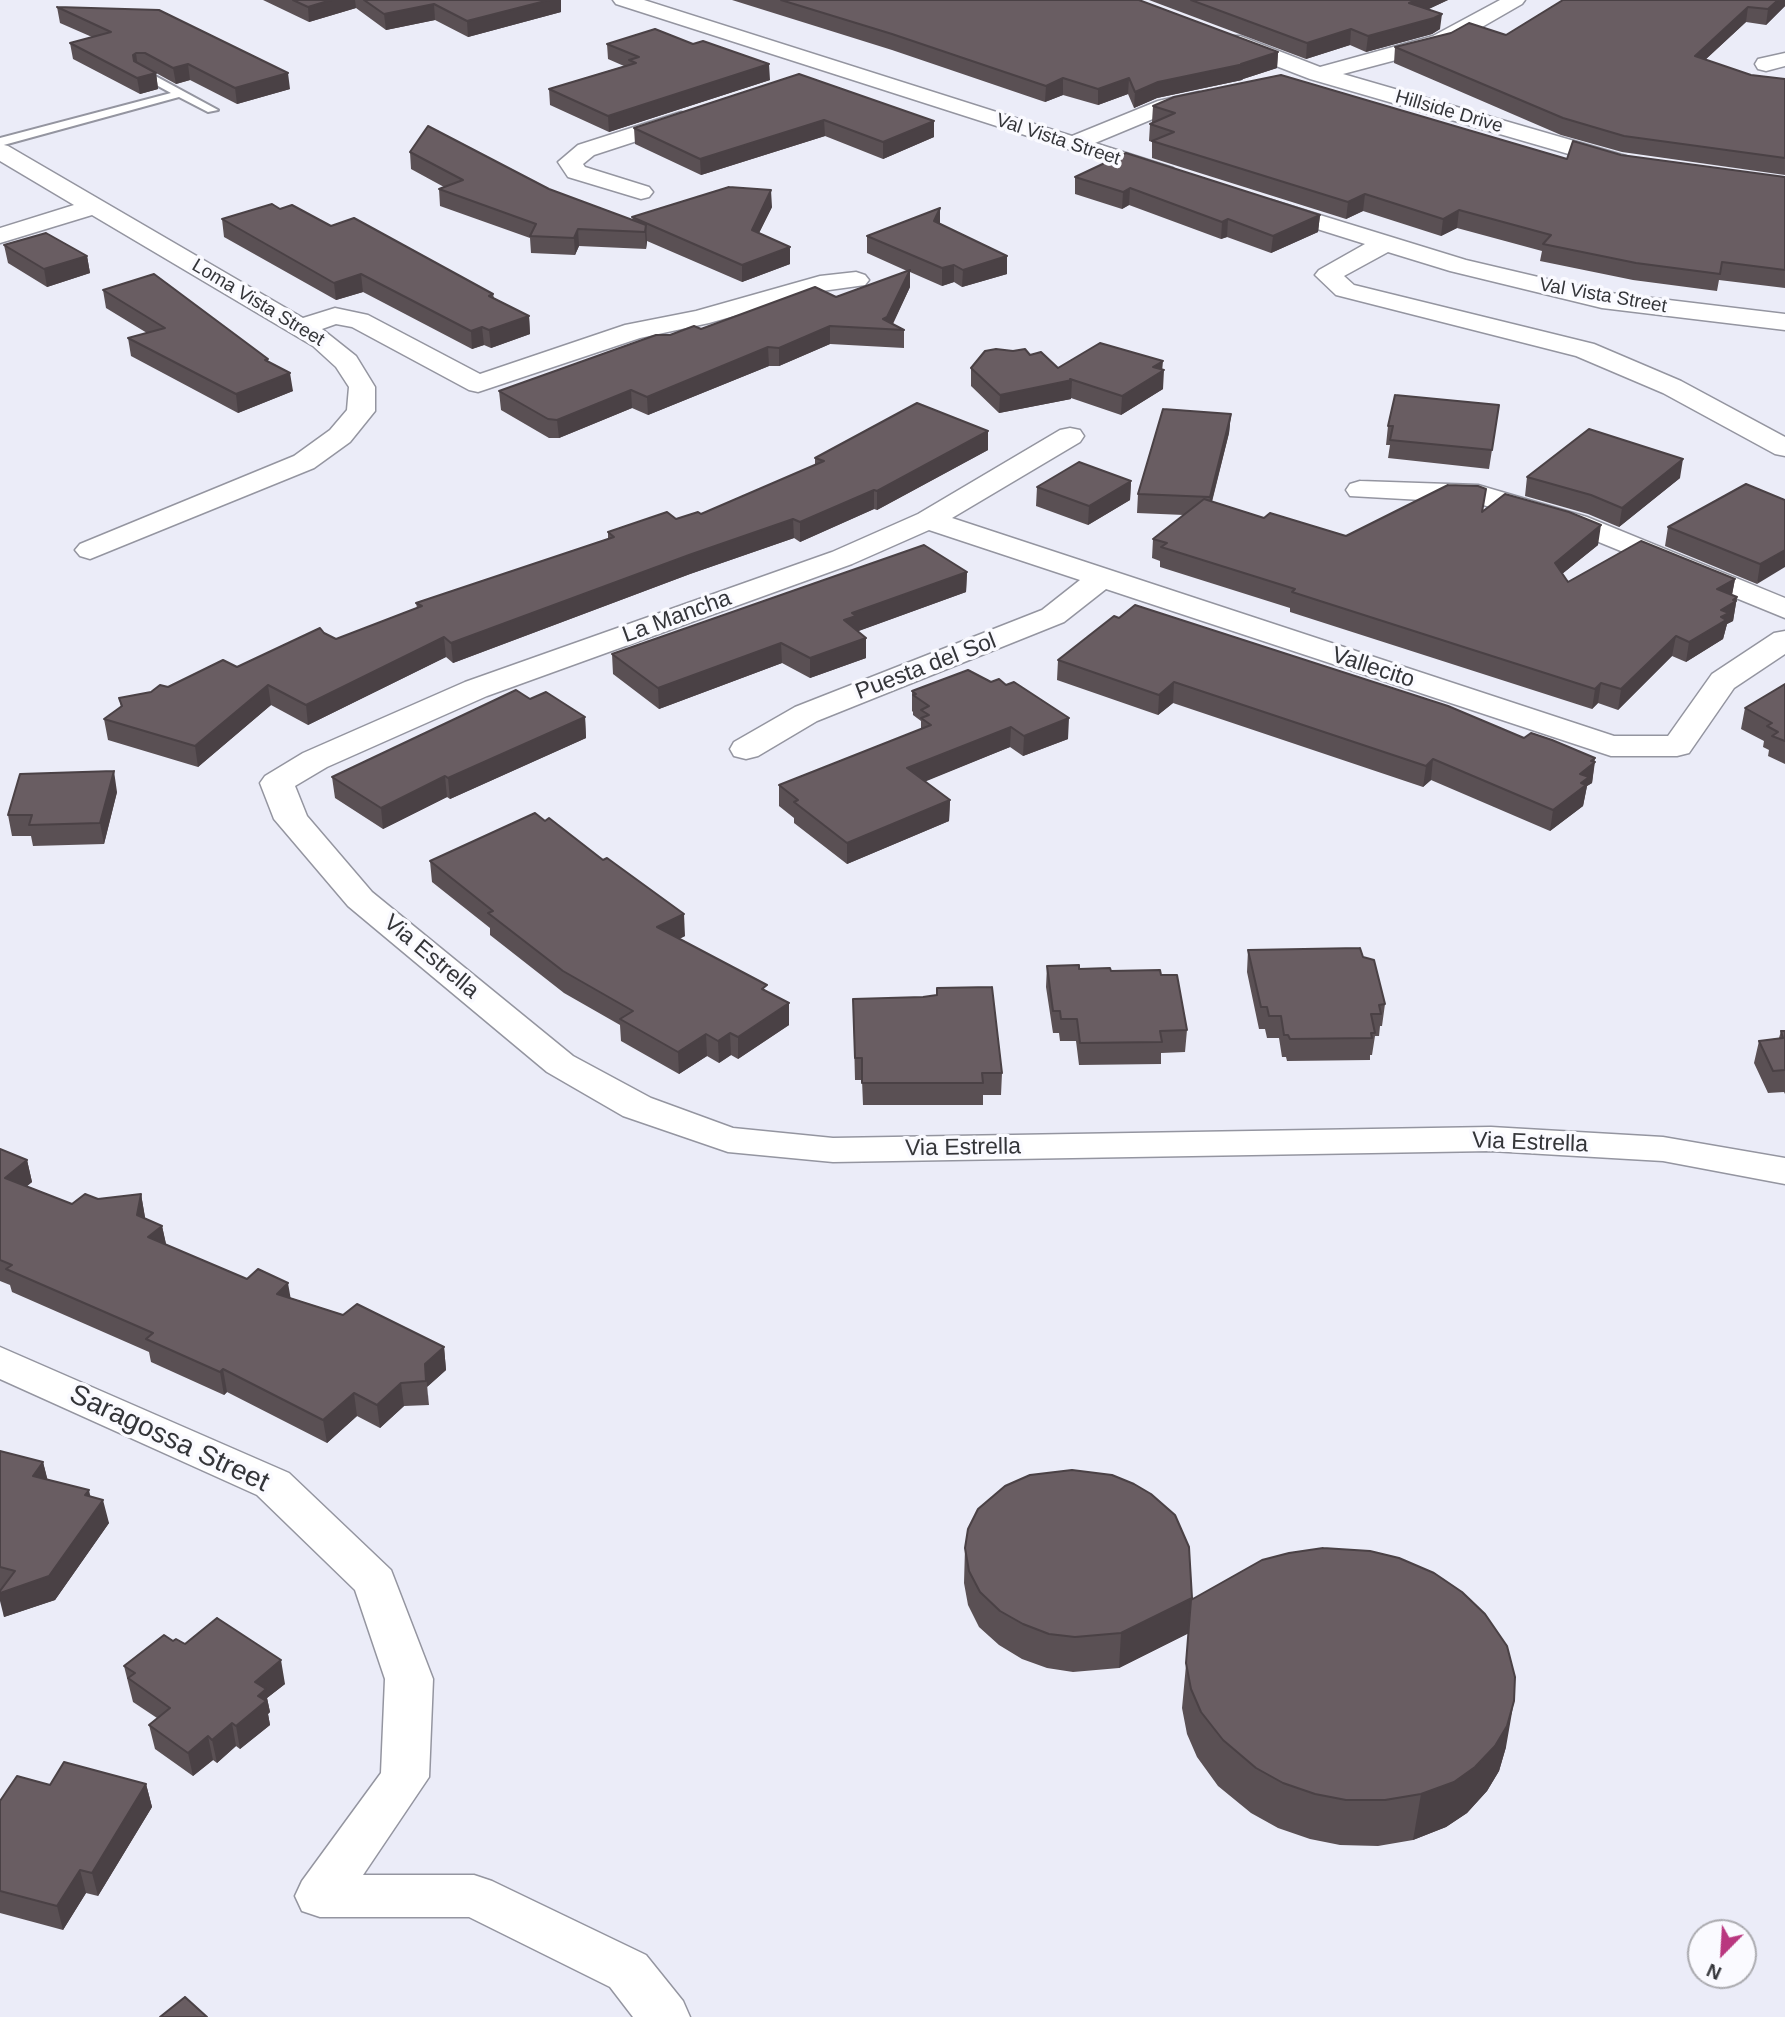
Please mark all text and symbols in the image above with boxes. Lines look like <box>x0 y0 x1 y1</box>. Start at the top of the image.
street label: Hillside Drive <box>1393 86 1505 138</box>
street label: Val Vista Street <box>993 109 1123 171</box>
street label: Loma Vista Street <box>188 254 328 352</box>
street label: Val Vista Street <box>1537 274 1669 318</box>
street label: La Mancha <box>619 585 735 649</box>
street label: Puesta del Sol <box>852 628 1000 706</box>
street label: Vallecito <box>1328 642 1418 694</box>
street label: Via Estrella <box>378 909 484 1005</box>
street label: Via Estrella <box>1472 1127 1588 1159</box>
street label: Via Estrella <box>905 1133 1021 1163</box>
street label: Saragossa Street <box>64 1378 274 1500</box>
north arrow <box>1687 1919 1757 1989</box>
text: N <box>1704 1959 1725 1984</box>

